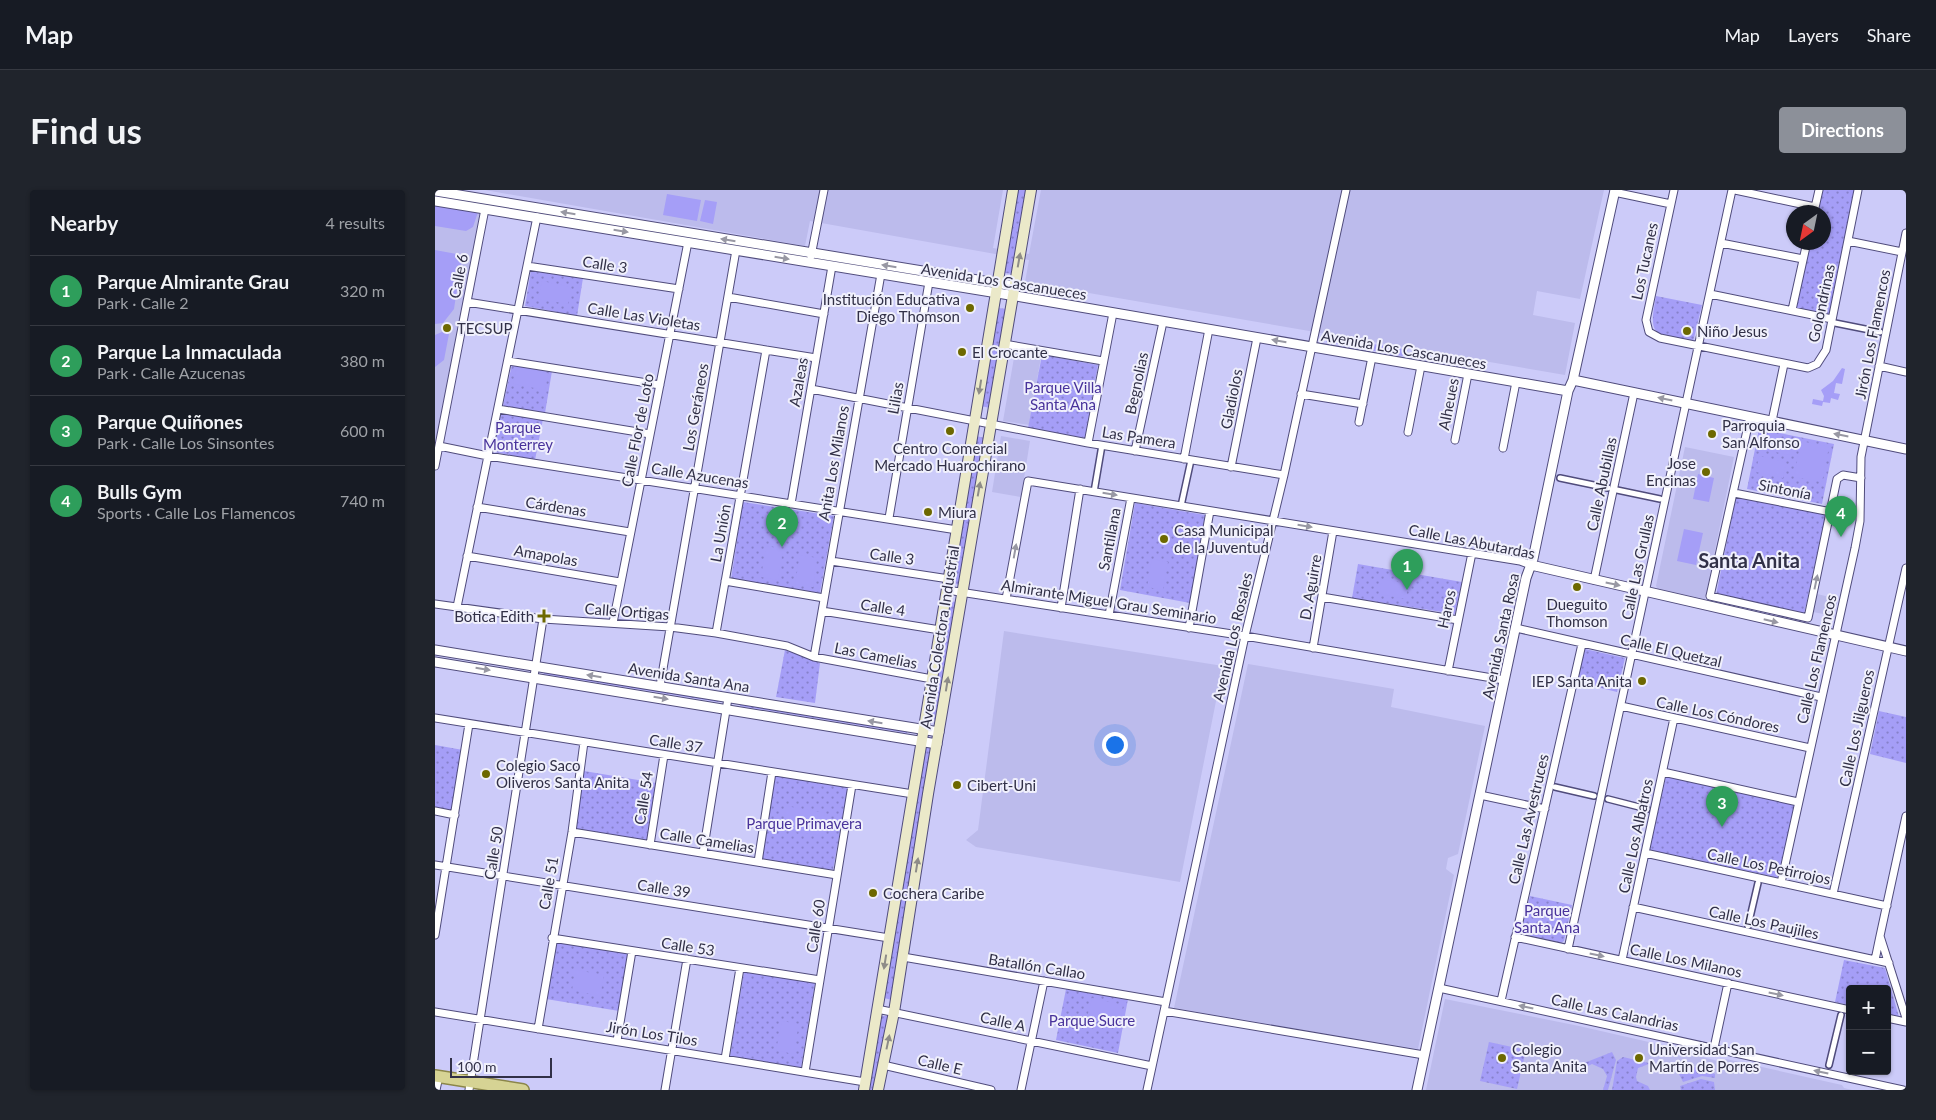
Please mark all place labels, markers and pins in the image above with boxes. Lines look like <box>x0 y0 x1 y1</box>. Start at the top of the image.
place label: Institución Educativa Diego Thomson <box>823 290 960 325</box>
marker: Institución Educativa Diego Thomson <box>964 302 976 314</box>
place label: TECSUP <box>457 319 513 337</box>
marker: TECSUP <box>441 322 453 334</box>
place label: Niño Jesus <box>1697 322 1768 340</box>
marker: Niño Jesus <box>1681 325 1693 337</box>
place label: El Crocante <box>972 343 1048 361</box>
marker: El Crocante <box>956 346 968 358</box>
place label: Parroquia San Alfonso <box>1722 416 1800 451</box>
marker: Centro Comercial Mercado Huarochirano <box>944 425 956 437</box>
marker: Parroquia San Alfonso <box>1706 428 1718 440</box>
place label: Centro Comercial Mercado Huarochirano <box>874 439 1026 474</box>
place label: Jose Encinas <box>1646 454 1696 489</box>
marker: Jose Encinas <box>1700 466 1712 478</box>
pin: 4 <box>1825 496 1857 537</box>
place label: Miura <box>938 503 977 521</box>
pin: 2 <box>766 506 798 547</box>
marker: Miura <box>922 506 934 518</box>
place label: Casa Municipal de la Juventud <box>1174 521 1274 556</box>
marker: Casa Municipal de la Juventud <box>1158 533 1170 545</box>
pin: 1 <box>1391 549 1423 590</box>
marker: Dueguito Thomson <box>1571 581 1583 593</box>
place label: Dueguito Thomson <box>1546 595 1608 630</box>
place label: Botica Edith <box>454 607 534 625</box>
marker: Botica Edith <box>538 610 550 622</box>
place label: IEP Santa Anita <box>1532 672 1632 690</box>
marker: IEP Santa Anita <box>1636 675 1648 687</box>
place label: Colegio Saco Oliveros Santa Anita <box>496 756 629 791</box>
marker: Colegio Saco Oliveros Santa Anita <box>480 768 492 780</box>
place label: Cibert-Uni <box>967 776 1036 794</box>
marker: Cibert-Uni <box>951 779 963 791</box>
pin: 3 <box>1706 786 1738 827</box>
place label: Cochera Caribe <box>883 884 984 902</box>
marker: Cochera Caribe <box>867 887 879 899</box>
place label: Colegio Santa Anita <box>1512 1040 1587 1075</box>
place label: Universidad San Martín de Porres <box>1649 1040 1759 1075</box>
marker: Colegio Santa Anita <box>1496 1052 1508 1064</box>
marker: Universidad San Martín de Porres <box>1633 1052 1645 1064</box>

